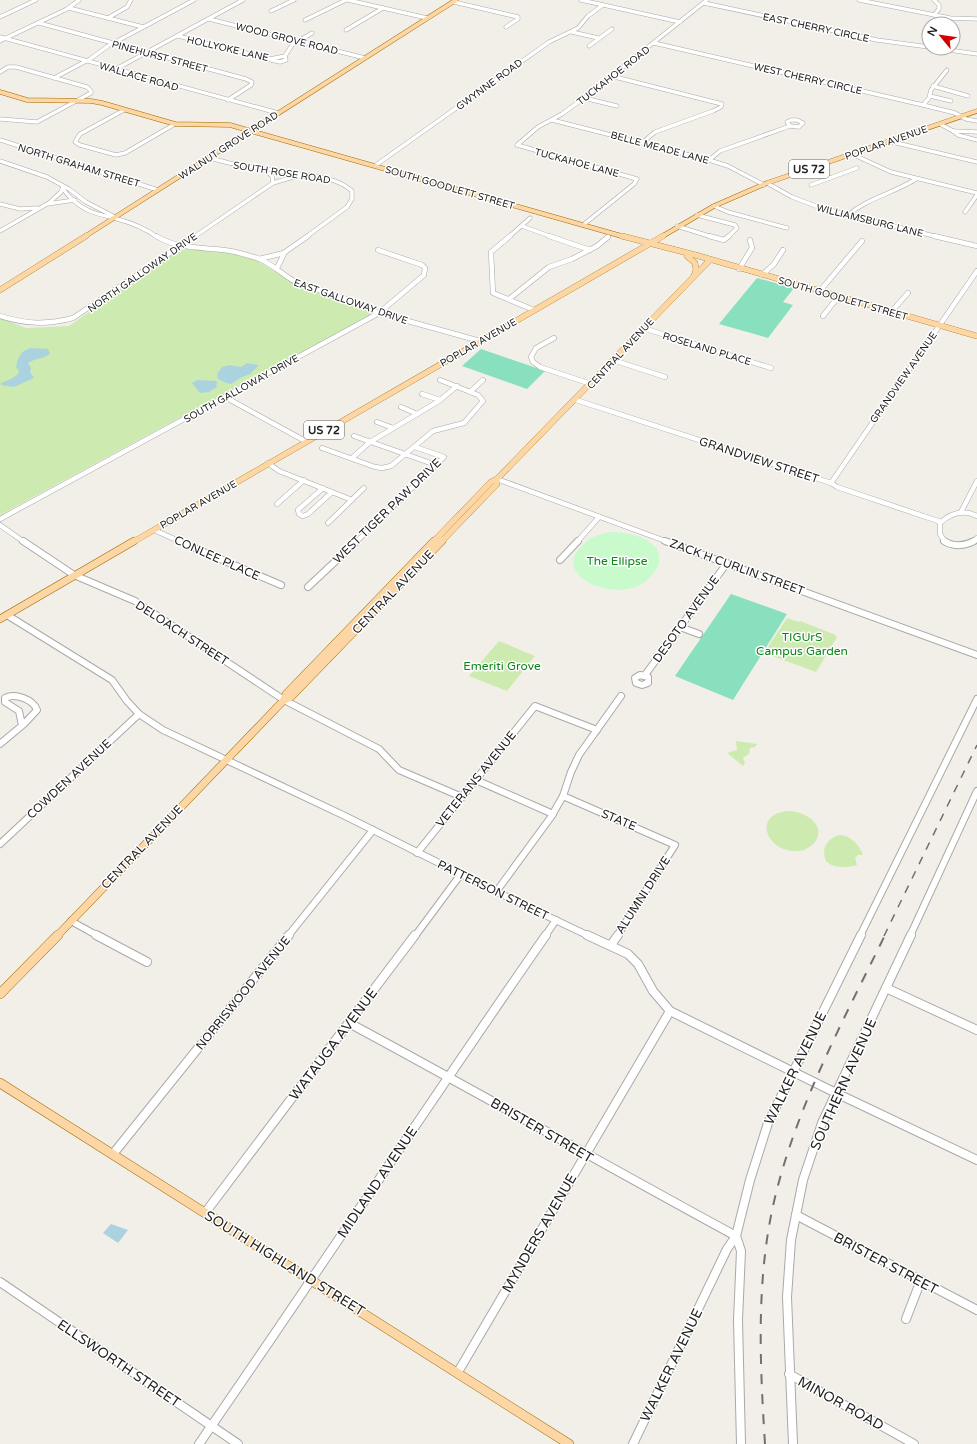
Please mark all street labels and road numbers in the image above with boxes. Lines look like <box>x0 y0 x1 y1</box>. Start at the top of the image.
street label: EAST CHERRY CIRCLE <box>762 11 870 45</box>
street label: WOOD GROVE ROAD <box>234 20 339 58</box>
street label: HOLLYOKE LANE <box>186 34 270 64</box>
street label: PINEHURST STREET <box>111 38 209 76</box>
street label: TUCKAHOE ROAD <box>575 44 652 108</box>
street label: GWYNNE ROAD <box>454 57 525 113</box>
street label: WALLACE ROAD <box>98 60 180 94</box>
street label: WEST CHERRY CIRCLE <box>752 61 863 97</box>
street label: WALNUT GROVE ROAD <box>177 109 281 183</box>
street label: POPLAR AVENUE <box>843 123 929 163</box>
street label: BELLE MEADE LANE <box>609 129 710 167</box>
street label: NORTH GRAHAM STREET <box>16 142 141 190</box>
street label: TUCKAHOE LANE <box>533 146 620 180</box>
street label: SOUTH ROSE ROAD <box>232 159 331 187</box>
road number: US 72 <box>789 160 829 178</box>
street label: SOUTH GOODLETT STREET <box>384 164 516 212</box>
street label: WILLIAMSBURG LANE <box>815 202 925 240</box>
street label: NORTH GALLOWAY DRIVE <box>85 230 200 315</box>
street label: SOUTH GOODLETT STREET <box>777 275 909 323</box>
street label: EAST GALLOWAY DRIVE <box>292 277 409 327</box>
street label: POPLAR AVENUE <box>438 316 519 370</box>
street label: CENTRAL AVENUE <box>585 316 657 392</box>
street label: ROSELAND PLACE <box>661 330 752 368</box>
street label: GRANDVIEW AVENUE <box>868 330 940 426</box>
street label: SOUTH GALLOWAY DRIVE <box>182 352 301 426</box>
road number: US 72 <box>304 421 344 439</box>
street label: GRANDVIEW STREET <box>697 434 821 486</box>
street label: WEST TIGER PAW DRIVE <box>330 455 444 566</box>
street label: POPLAR AVENUE <box>158 478 239 532</box>
street label: CONLEE PLACE <box>172 533 262 583</box>
street label: ZACK H CURLIN STREET <box>668 536 807 598</box>
street label: CENTRAL AVENUE <box>349 547 437 637</box>
street label: DESOTO AVENUE <box>650 572 722 665</box>
street label: DELOACH STREET <box>133 598 232 669</box>
street label: VETERANS AVENUE <box>433 728 519 830</box>
street label: COWDEN AVENUE <box>24 736 114 822</box>
street label: CENTRAL AVENUE <box>98 802 186 892</box>
street label: STATE <box>599 806 639 834</box>
street label: ALUMNI DRIVE <box>613 853 673 936</box>
street label: PATTERSON STREET <box>435 857 551 923</box>
street label: NORRISWOOD AVENUE <box>193 933 293 1053</box>
street label: WATAUGA AVENUE <box>286 985 381 1104</box>
street label: WALKER AVENUE <box>761 1009 830 1128</box>
street label: SOUTHERN AVENUE <box>807 1015 880 1153</box>
street label: BRISTER STREET <box>487 1094 597 1167</box>
street label: MIDLAND AVENUE <box>334 1123 421 1241</box>
street label: MYNDERS AVENUE <box>498 1171 580 1296</box>
street label: SOUTH HIGHLAND STREET <box>201 1207 368 1320</box>
street label: BRISTER STREET <box>831 1229 941 1298</box>
street label: WALKER AVENUE <box>637 1306 706 1425</box>
street label: ELLSWORTH STREET <box>54 1316 184 1411</box>
street label: MINOR ROAD <box>795 1373 887 1434</box>

